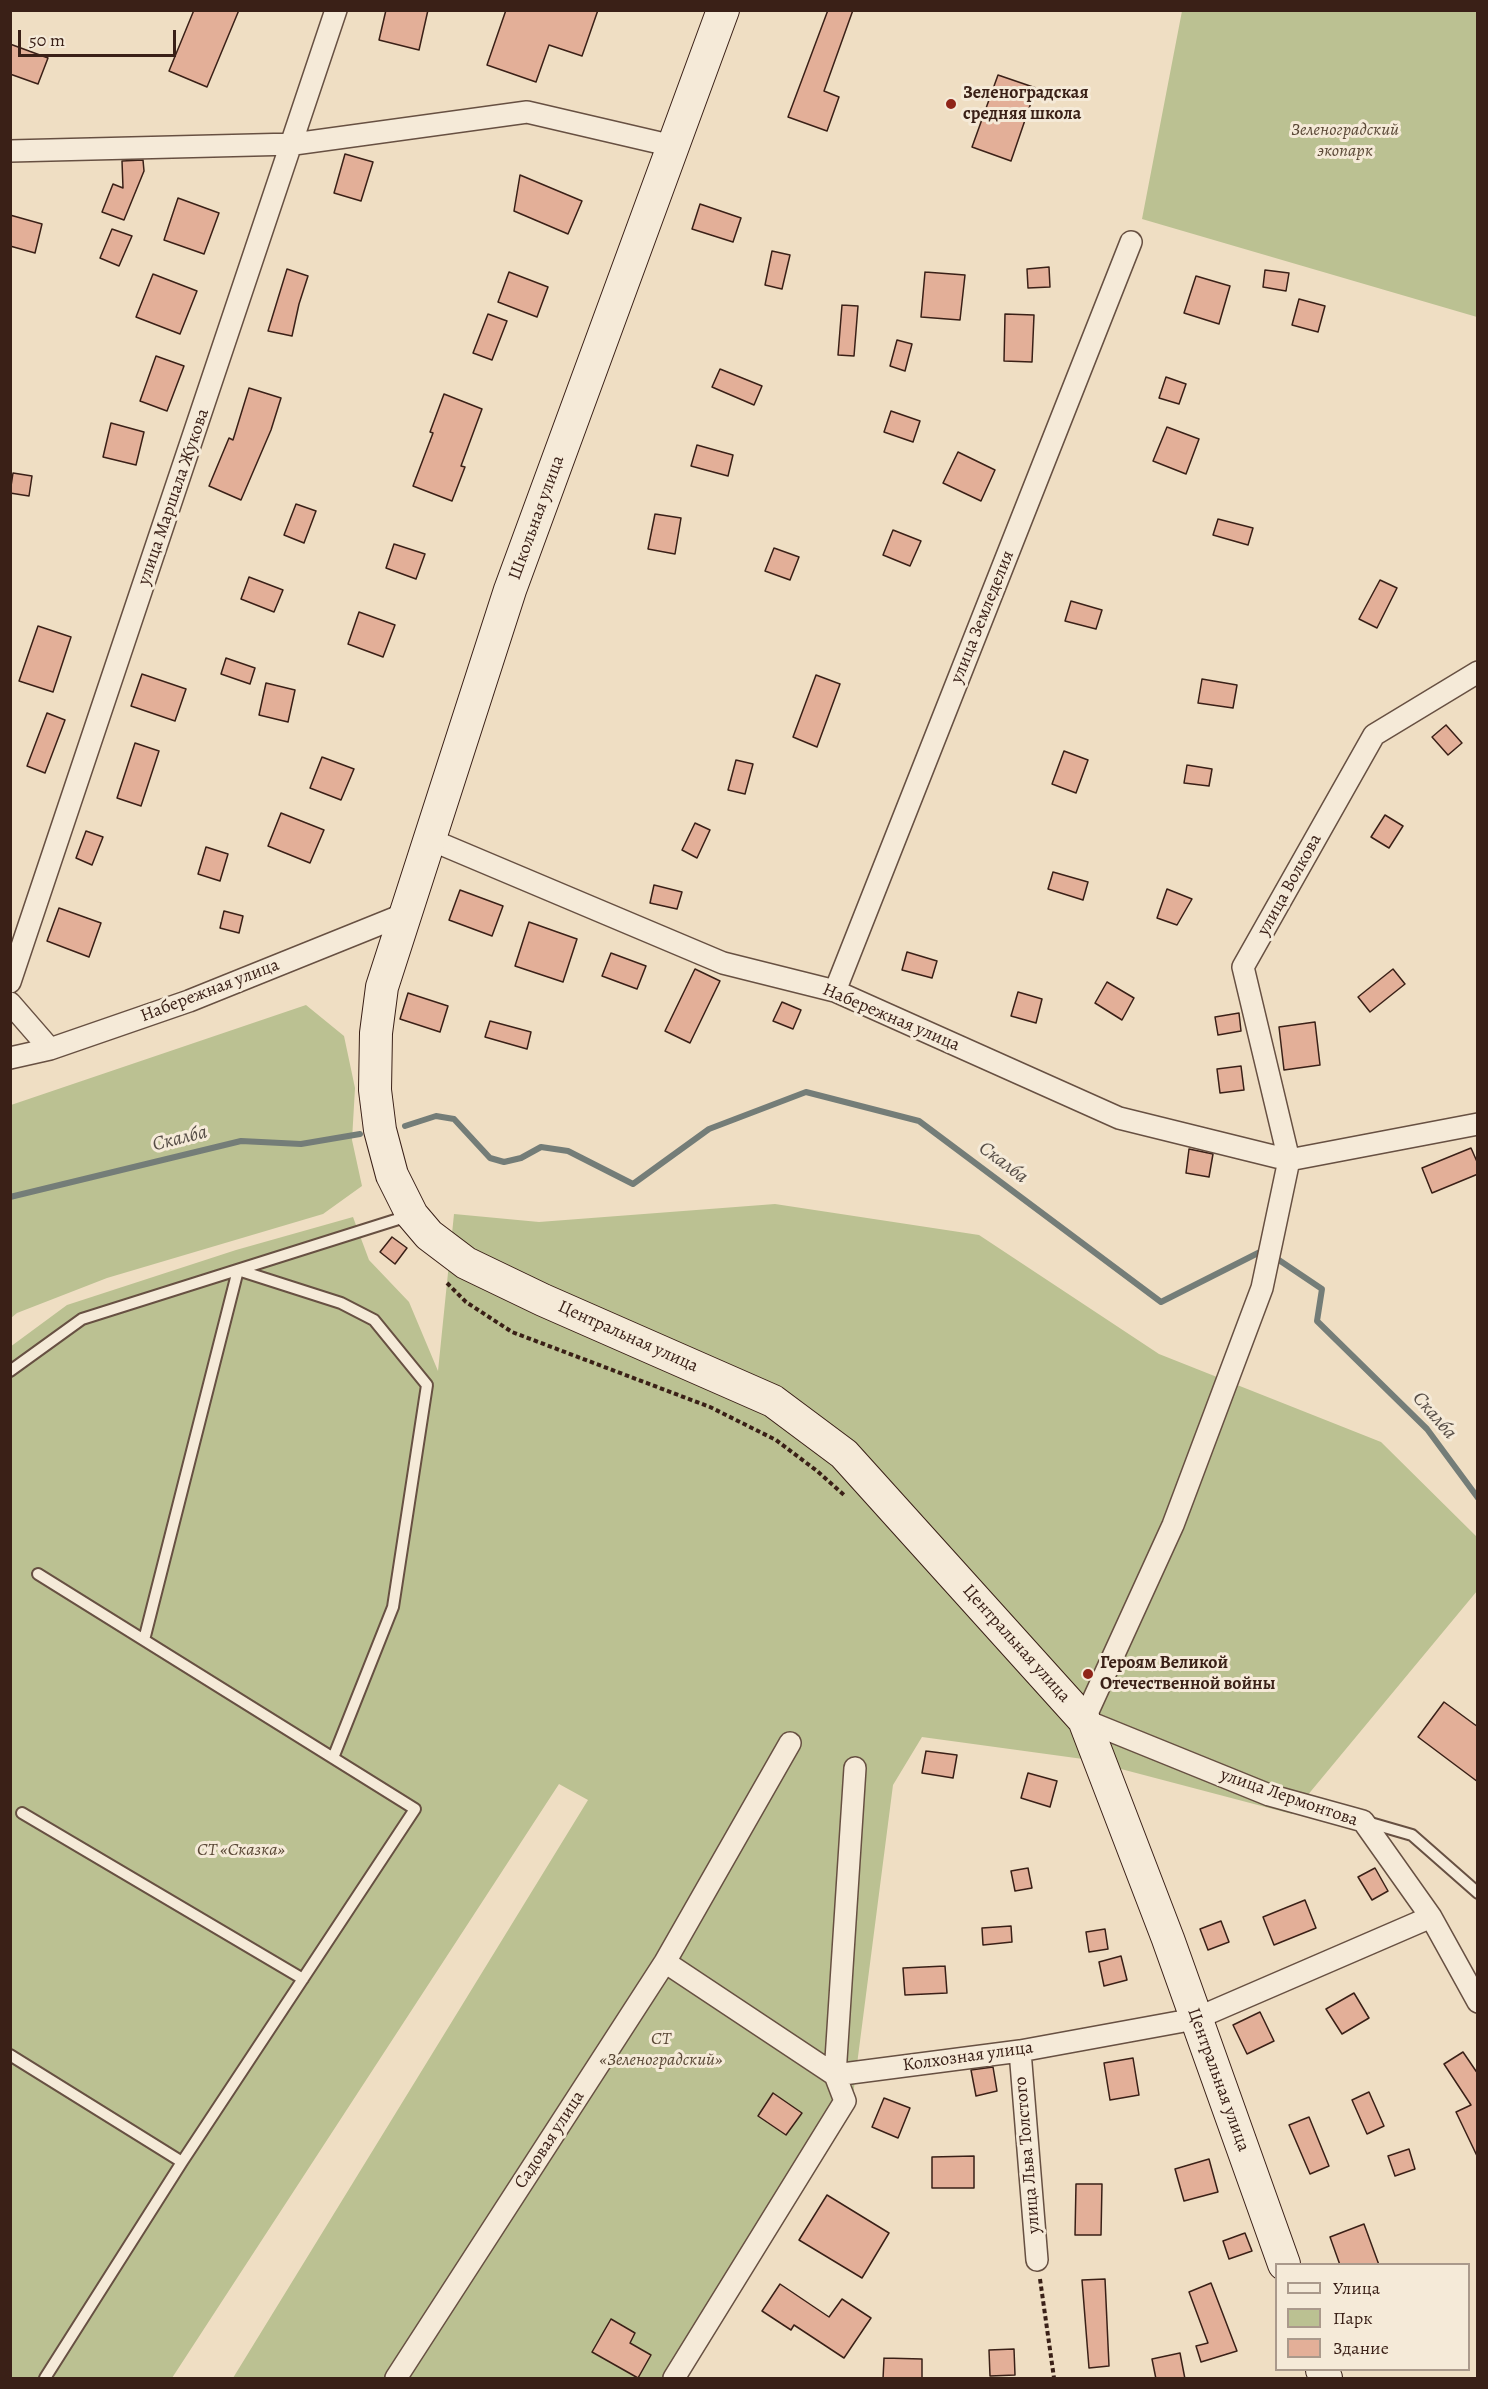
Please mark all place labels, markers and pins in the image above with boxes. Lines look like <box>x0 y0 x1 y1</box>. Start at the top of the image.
place label: Зеленоградская средняя школа <box>963 83 1089 125</box>
marker: Зеленоградская средняя школа <box>944 97 958 111</box>
place label: Героям Великой Отечественной войны <box>1100 1653 1275 1696</box>
marker: Героям Великой Отечественной войны <box>1081 1667 1095 1681</box>

